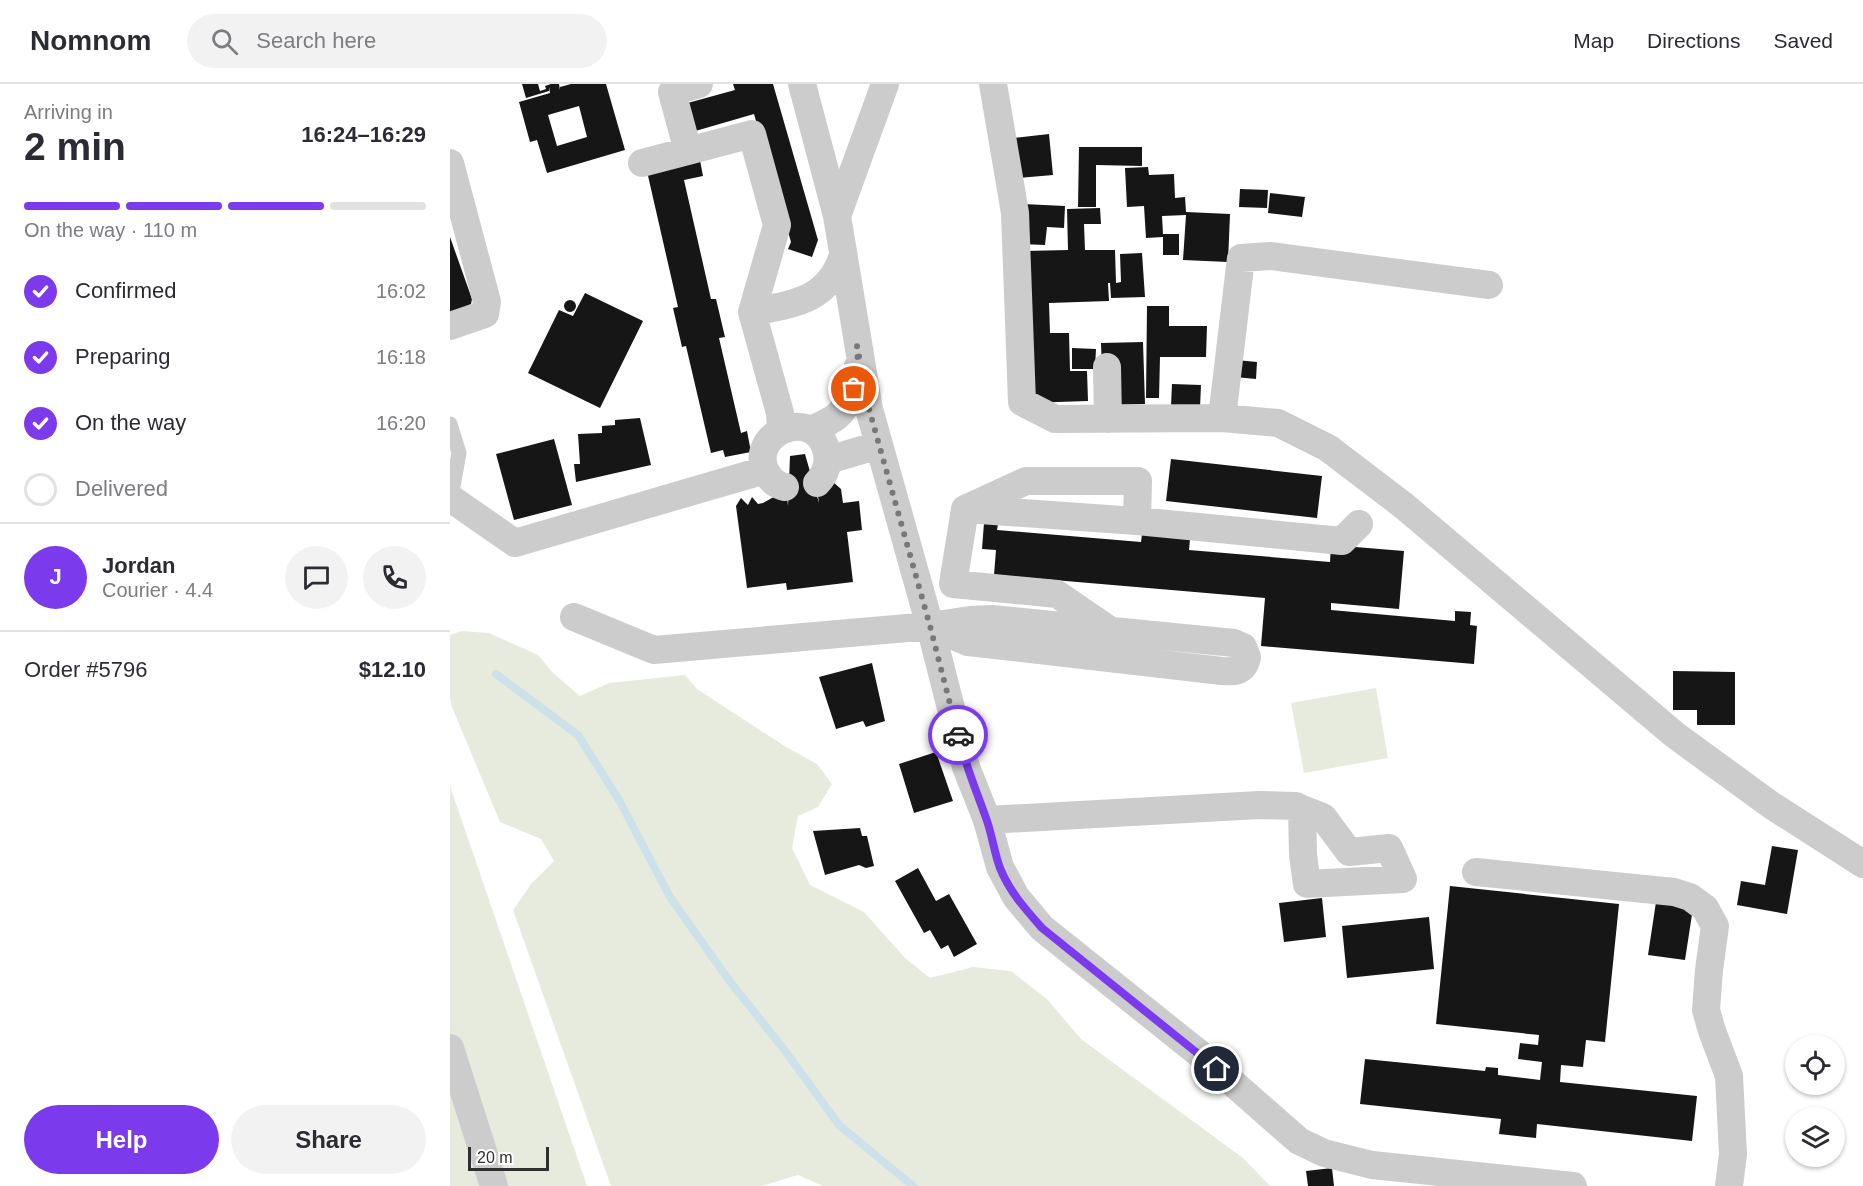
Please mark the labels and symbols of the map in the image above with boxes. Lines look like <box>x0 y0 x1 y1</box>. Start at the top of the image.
pin <box>828 363 879 414</box>
courier <box>928 705 988 765</box>
pin <box>1191 1043 1242 1094</box>
scale bar <box>468 1144 549 1172</box>

